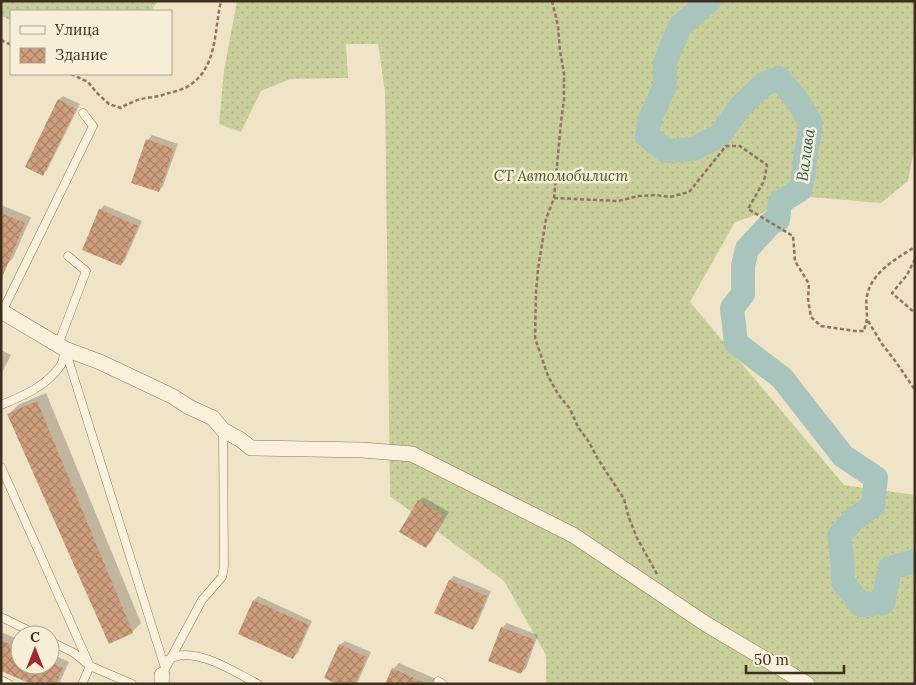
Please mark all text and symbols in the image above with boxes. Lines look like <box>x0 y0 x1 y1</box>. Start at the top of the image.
legend <box>10 10 172 75</box>
text: Улица <box>54 20 100 39</box>
text: Здание <box>55 45 108 64</box>
water label: Валава <box>791 127 819 183</box>
park label: СТ Автомобилист <box>494 166 628 185</box>
north arrow <box>10 625 60 675</box>
text: С <box>30 628 40 646</box>
scale bar <box>746 642 844 674</box>
text: 50 m <box>754 650 789 669</box>

